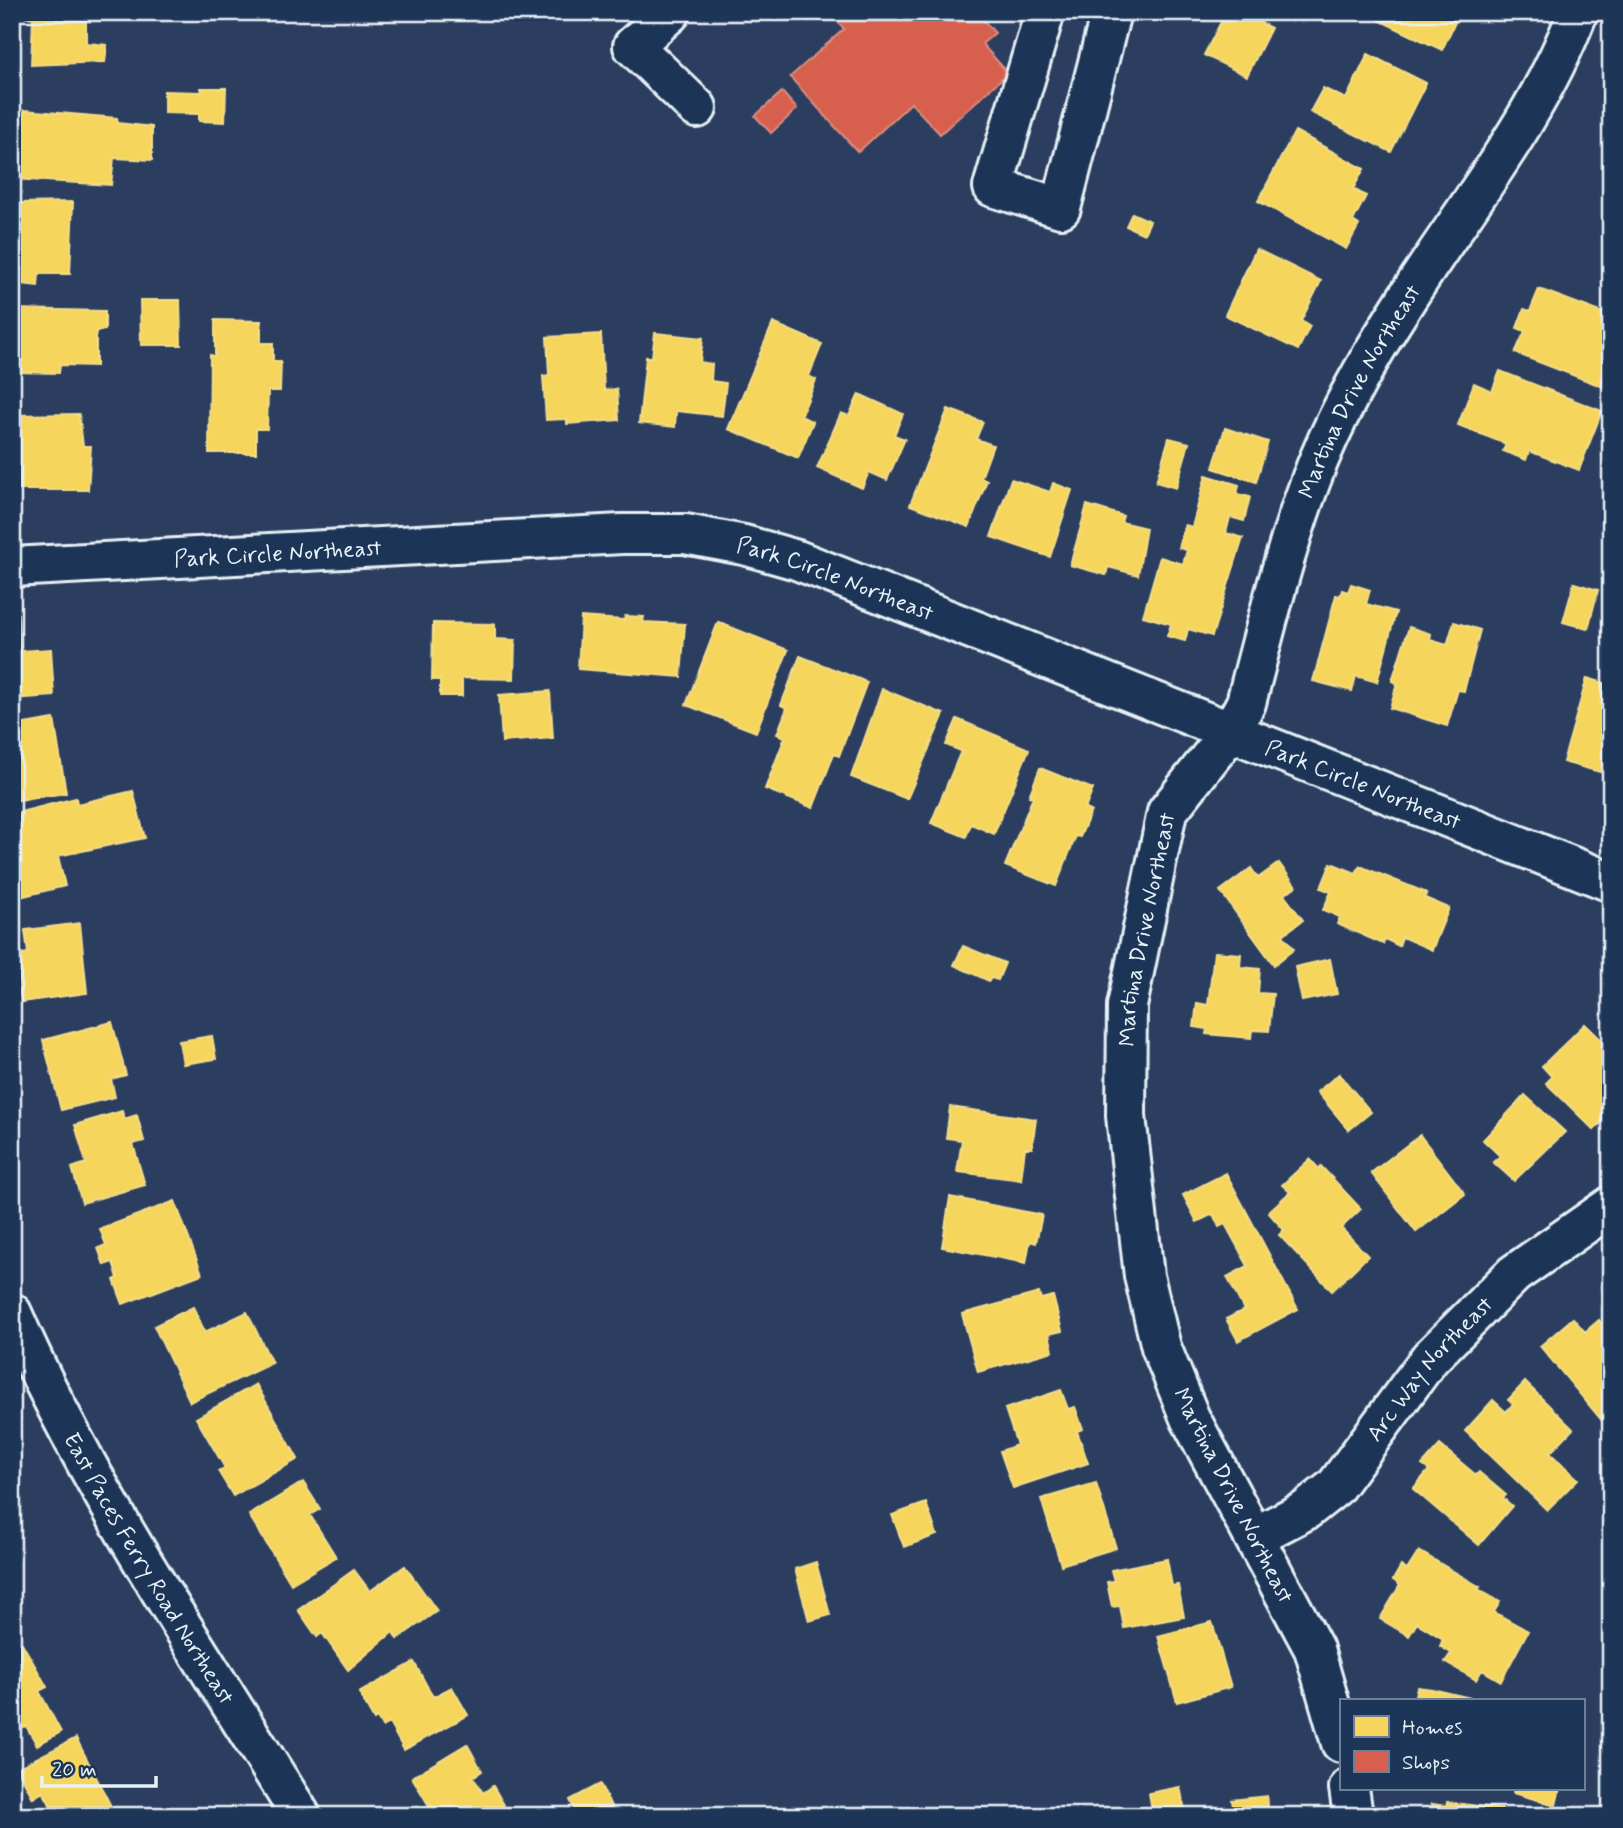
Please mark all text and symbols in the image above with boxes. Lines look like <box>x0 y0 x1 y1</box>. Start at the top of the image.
street label: Martina Drive Northeast <box>1293 279 1429 503</box>
street label: Park Circle Northeast <box>734 531 938 630</box>
street label: Park Circle Northeast <box>173 534 382 575</box>
street label: Park Circle Northeast <box>1260 734 1465 838</box>
street label: Martina Drive Northeast <box>1114 810 1184 1047</box>
street label: Arc Way Northeast <box>1360 1290 1500 1448</box>
street label: Martina Drive Northeast <box>1165 1383 1300 1609</box>
street label: East Paces Ferry Road Northeast <box>55 1428 240 1711</box>
legend <box>1340 1699 1584 1790</box>
text: Homes <box>1402 1714 1462 1742</box>
scale bar <box>42 1744 156 1788</box>
text: Shops <box>1402 1749 1450 1777</box>
text: 20 m <box>52 1756 97 1784</box>

